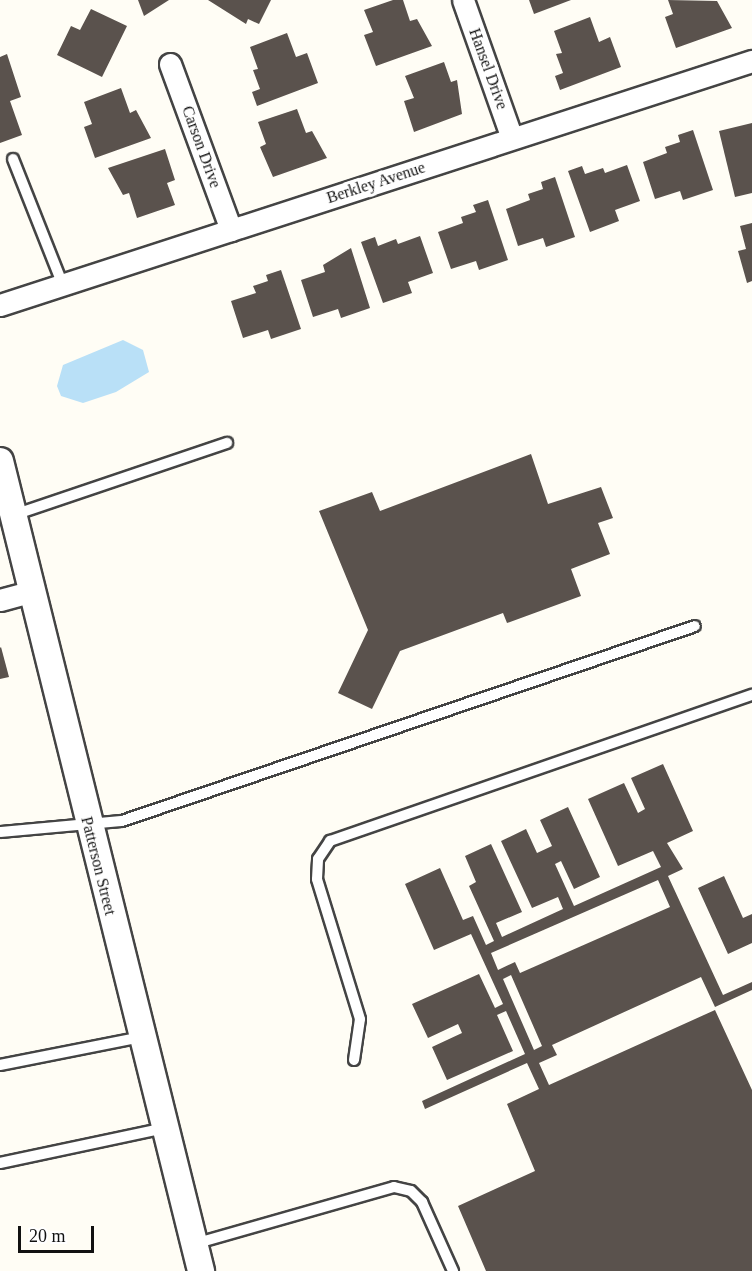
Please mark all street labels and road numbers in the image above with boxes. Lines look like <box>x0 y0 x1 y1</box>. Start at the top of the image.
street label: Hansel Drive <box>464 26 512 112</box>
street label: Carson Drive <box>177 103 225 191</box>
street label: Berkley Avenue <box>324 158 428 208</box>
street label: Patterson Street <box>76 815 120 917</box>

